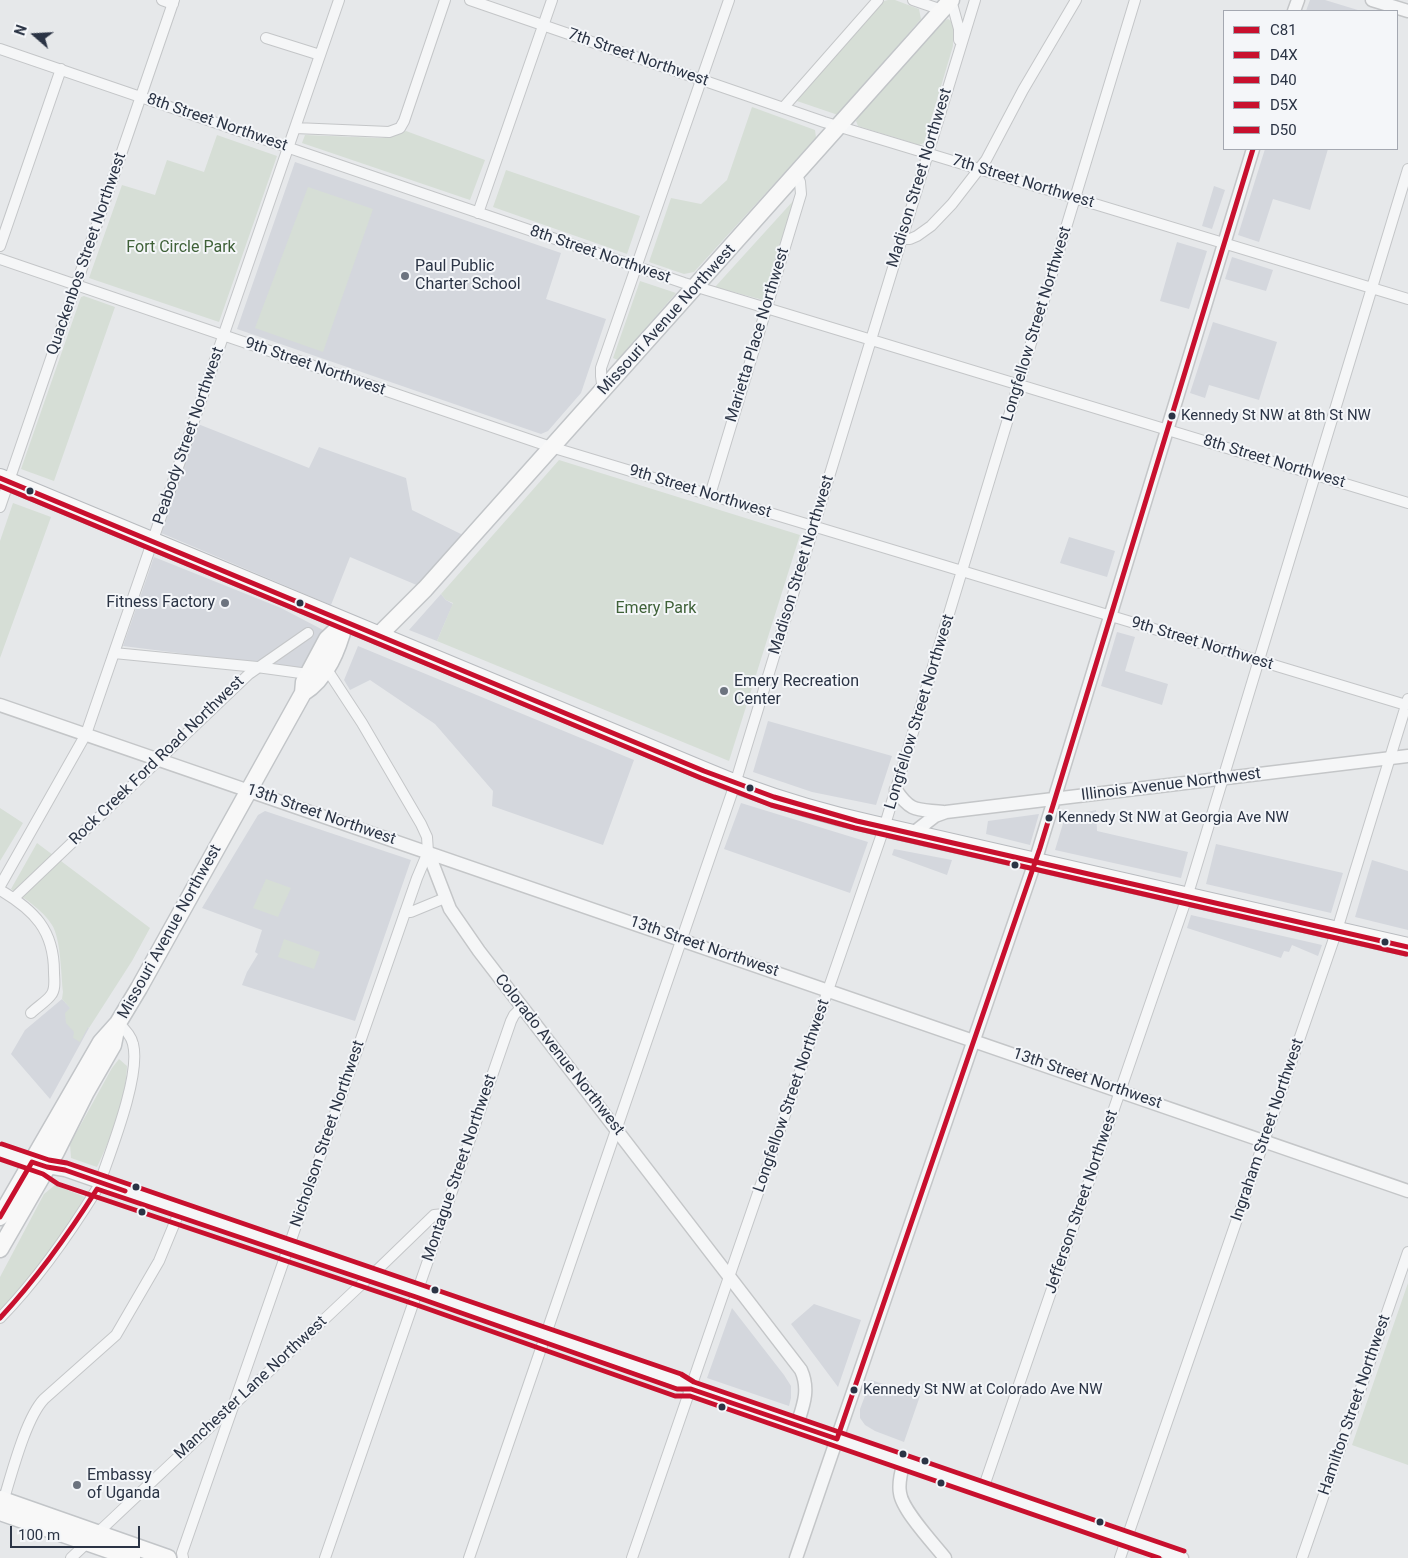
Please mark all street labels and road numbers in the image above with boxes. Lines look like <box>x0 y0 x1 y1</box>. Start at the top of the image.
street label: 7th Street Northwest <box>565 25 711 91</box>
street label: Madison Street Northwest <box>884 86 956 270</box>
street label: 8th Street Northwest <box>144 90 290 156</box>
street label: Quackenbos Street Northwest <box>43 150 131 358</box>
street label: 7th Street Northwest <box>950 151 1096 213</box>
street label: 8th Street Northwest <box>527 222 673 288</box>
street label: Longfellow Street Northwest <box>998 224 1076 424</box>
street label: Missouri Avenue Northwest <box>594 241 740 399</box>
street label: Marietta Place Northwest <box>722 245 794 425</box>
street label: 9th Street Northwest <box>242 334 388 400</box>
street label: Peabody Street Northwest <box>150 345 228 527</box>
street label: 8th Street Northwest <box>1201 431 1347 493</box>
street label: 9th Street Northwest <box>627 461 773 523</box>
street label: Madison Street Northwest <box>766 473 838 657</box>
street label: Longfellow Street Northwest <box>881 612 959 812</box>
street label: 9th Street Northwest <box>1129 613 1275 675</box>
street label: Rock Creek Ford Road Northwest <box>66 672 248 850</box>
street label: Illinois Avenue Northwest <box>1080 764 1262 806</box>
street label: 13th Street Northwest <box>244 780 398 850</box>
street label: Missouri Avenue Northwest <box>114 842 226 1022</box>
street label: 13th Street Northwest <box>627 912 781 982</box>
street label: Colorado Avenue Northwest <box>490 971 628 1139</box>
street label: Longfellow Street Northwest <box>750 997 834 1195</box>
street label: Ingraham Street Northwest <box>1228 1036 1308 1224</box>
street label: Nicholson Street Northwest <box>287 1038 369 1230</box>
street label: 13th Street Northwest <box>1010 1044 1164 1114</box>
street label: Montague Street Northwest <box>419 1072 501 1264</box>
street label: Jefferson Street Northwest <box>1042 1108 1122 1296</box>
street label: Manchester Lane Northwest <box>171 1312 331 1464</box>
street label: Hamilton Street Northwest <box>1315 1312 1395 1498</box>

